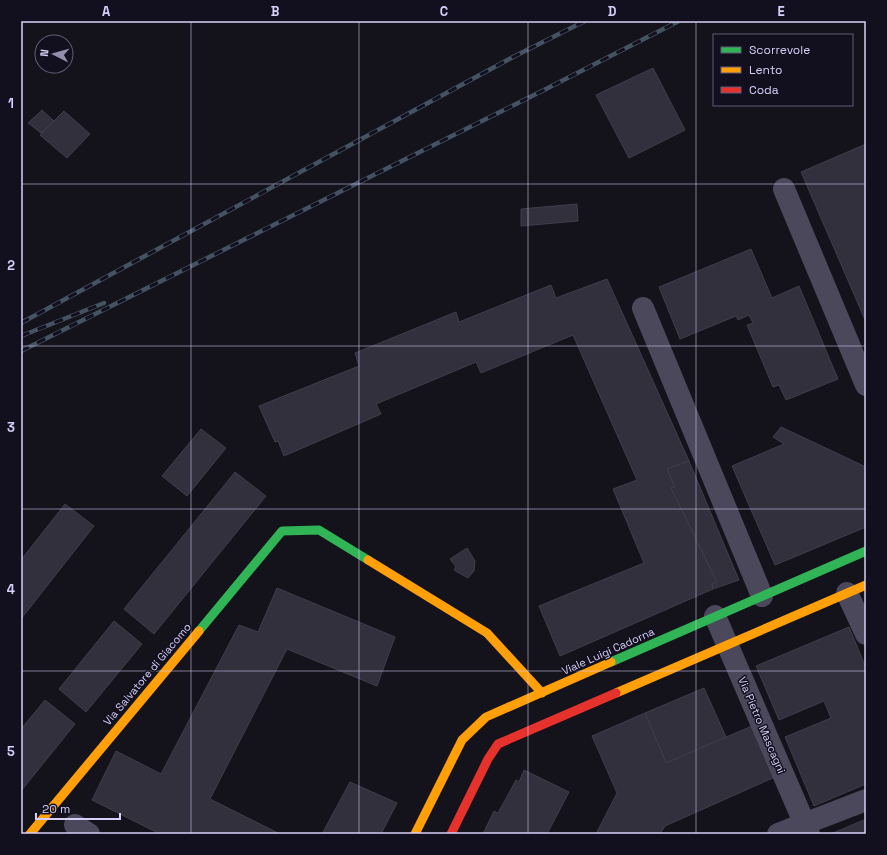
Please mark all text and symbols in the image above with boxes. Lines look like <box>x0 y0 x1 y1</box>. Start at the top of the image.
text: A <box>102 3 111 20</box>
text: B <box>271 3 280 20</box>
text: C <box>440 3 448 20</box>
text: D <box>608 3 617 20</box>
text: E <box>777 3 785 20</box>
north arrow <box>34 34 74 74</box>
legend <box>713 34 853 106</box>
text: Scorrevole <box>749 42 810 58</box>
text: N <box>37 49 51 57</box>
text: Lento <box>749 62 783 78</box>
text: Coda <box>749 82 779 98</box>
text: 1 <box>8 95 14 112</box>
text: 2 <box>7 257 15 274</box>
text: 3 <box>7 419 15 436</box>
text: 4 <box>7 581 15 598</box>
street label: Via Salvatore di Giacomo <box>100 620 194 728</box>
street label: Viale Luigi Cadorna <box>559 624 657 678</box>
street label: Via Pietro Mascagni <box>735 675 789 776</box>
text: 5 <box>7 743 15 760</box>
scale bar <box>36 795 120 821</box>
text: 20 m <box>42 801 70 817</box>

